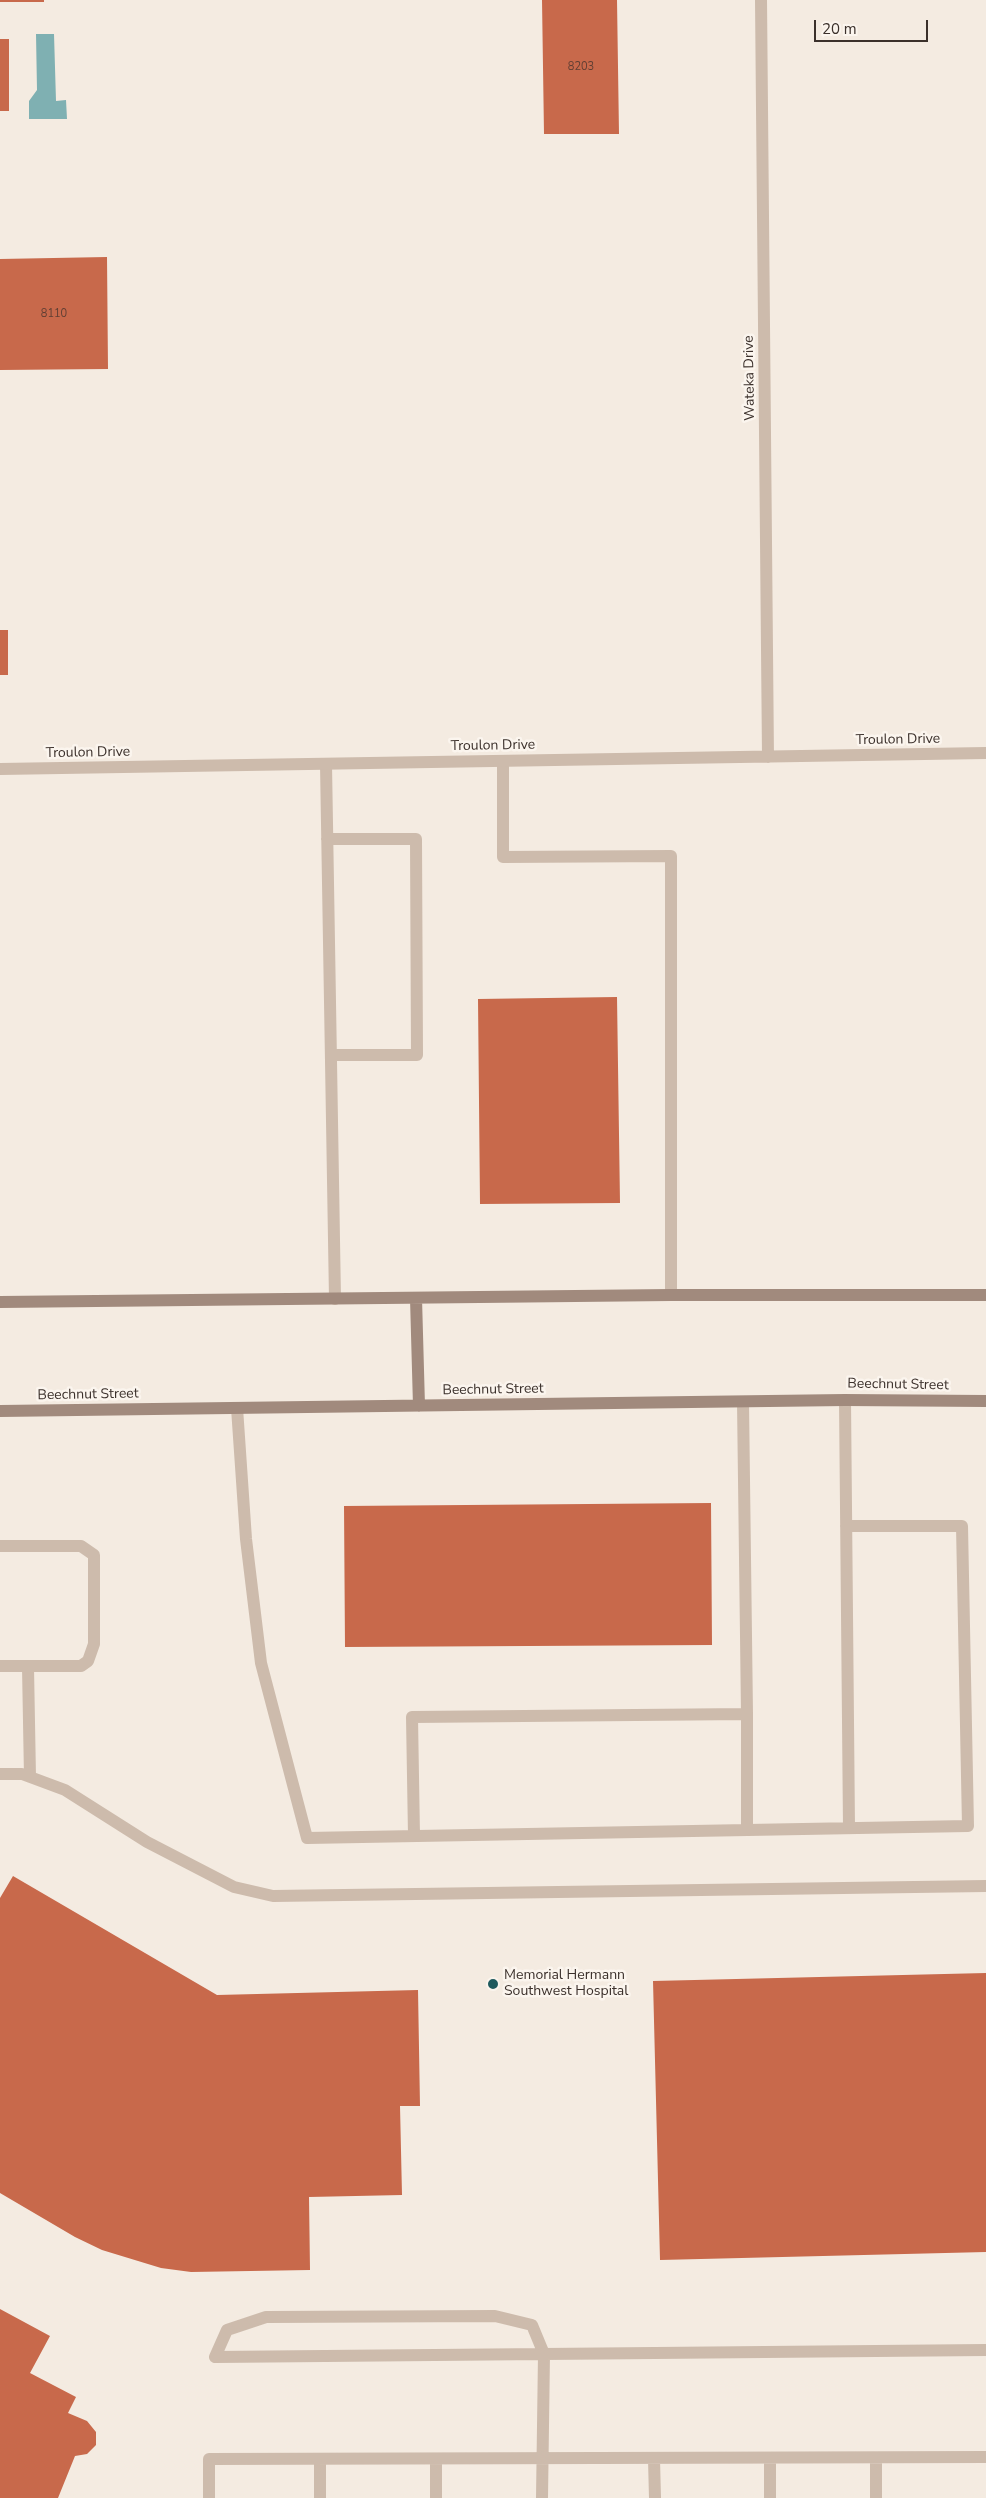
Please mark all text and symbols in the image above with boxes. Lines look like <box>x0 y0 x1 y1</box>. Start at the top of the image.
scale bar <box>816 10 930 42</box>
text: 20 m <box>822 19 857 39</box>
house number: 8203 <box>568 60 594 74</box>
house number: 8110 <box>41 307 67 321</box>
street label: Wateka Drive <box>741 335 759 421</box>
street label: Troulon Drive <box>856 731 940 749</box>
street label: Troulon Drive <box>451 737 535 755</box>
street label: Troulon Drive <box>46 744 130 762</box>
street label: Beechnut Street <box>847 1376 949 1394</box>
street label: Beechnut Street <box>442 1381 544 1399</box>
street label: Beechnut Street <box>37 1386 139 1404</box>
place label: Memorial Hermann Southwest Hospital <box>504 1968 628 2000</box>
marker: Memorial Hermann Southwest Hospital <box>486 1977 500 1991</box>

